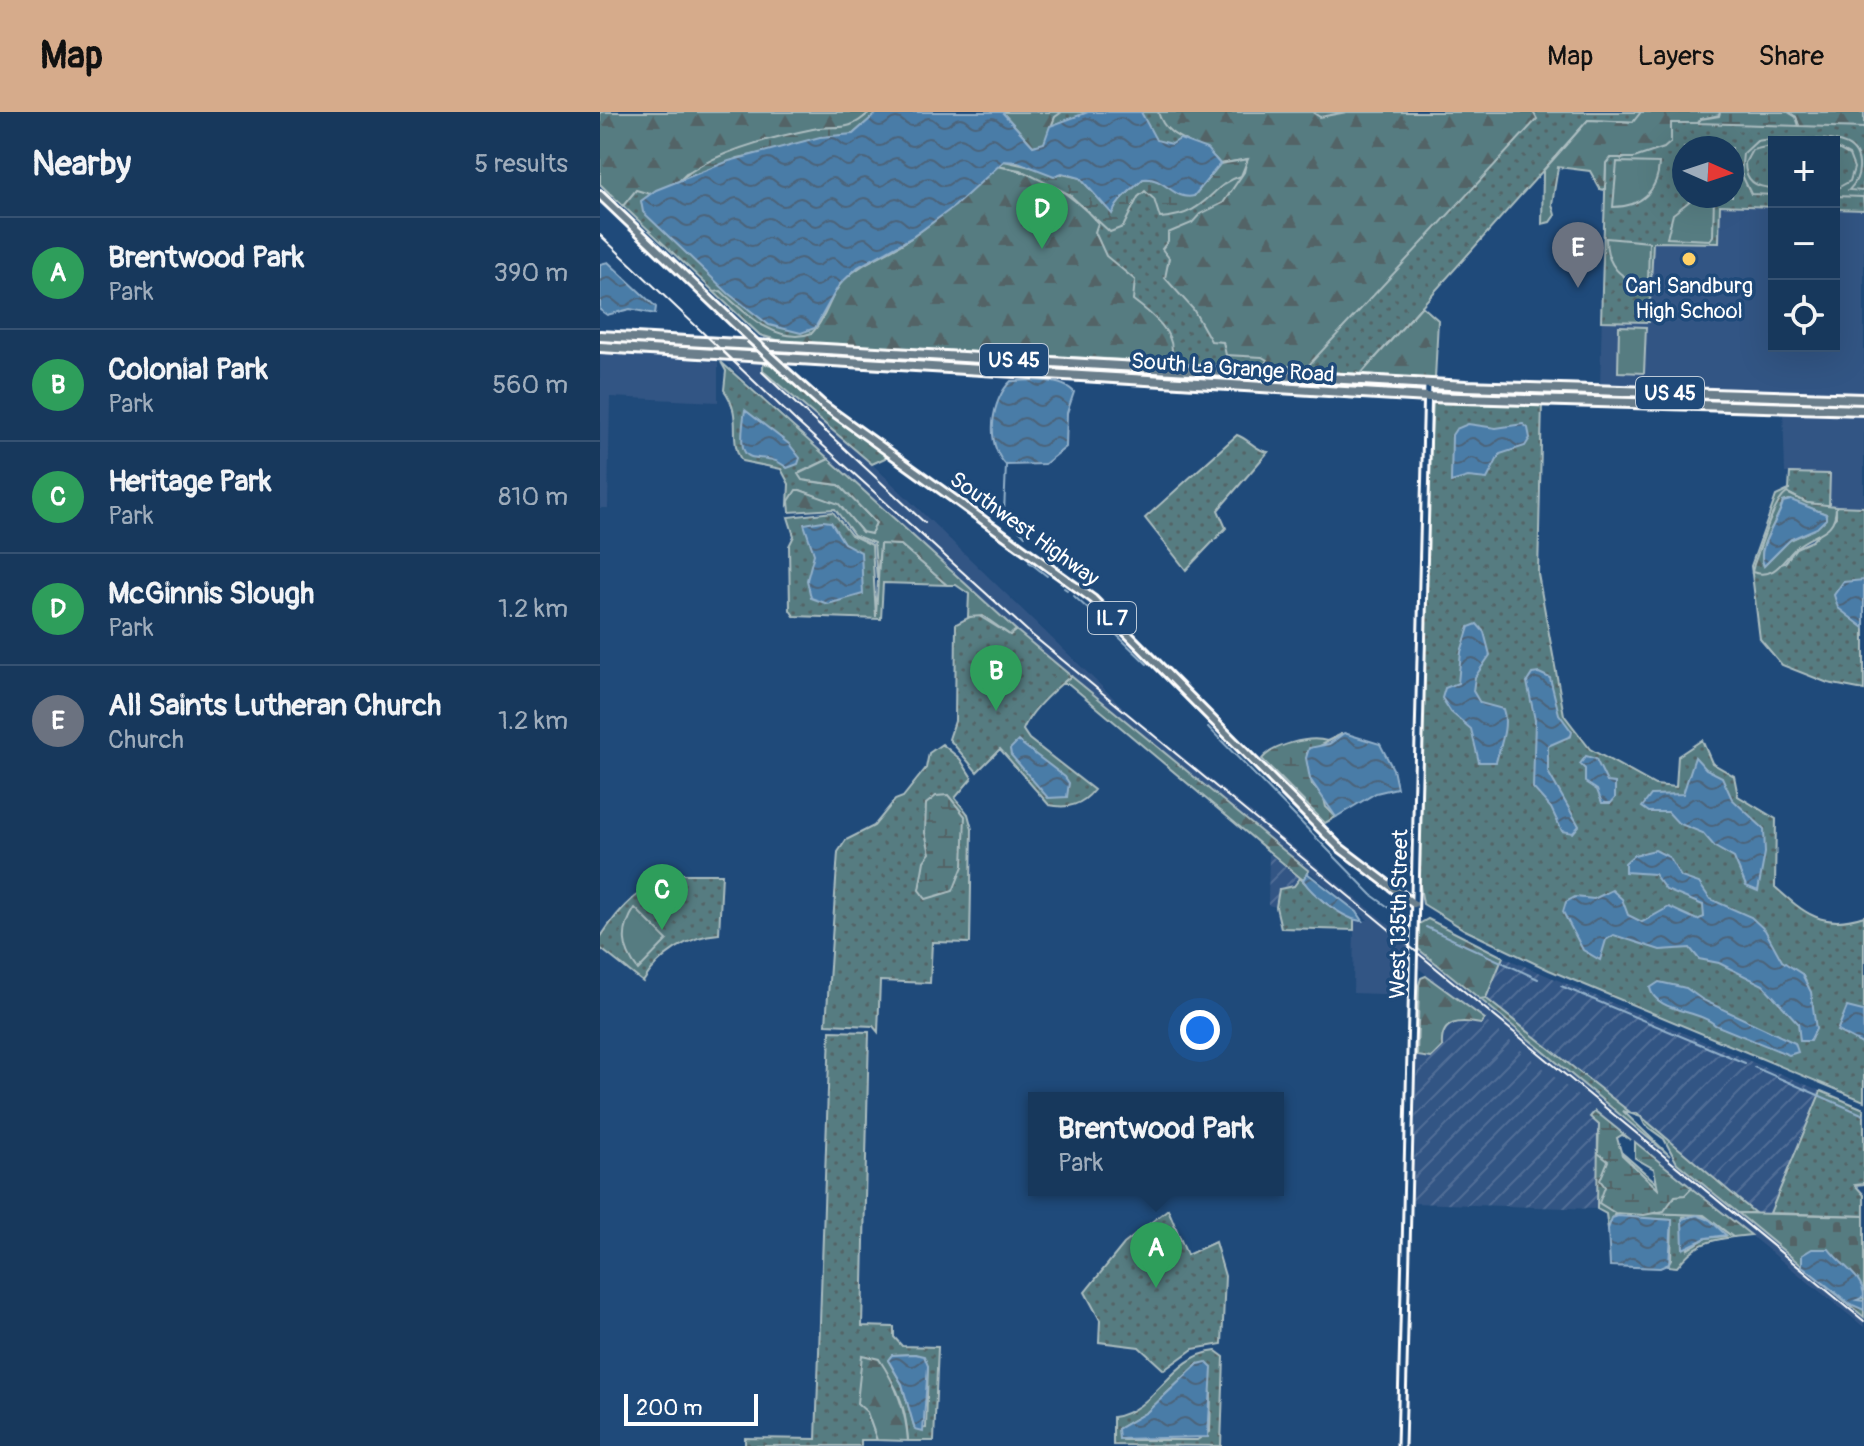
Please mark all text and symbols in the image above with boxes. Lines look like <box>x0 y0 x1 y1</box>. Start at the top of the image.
text: Map <box>40 32 103 80</box>
text: Map <box>1547 39 1593 74</box>
text: Layers <box>1637 39 1714 74</box>
text: Share <box>1758 39 1824 74</box>
north arrow <box>1672 136 1744 208</box>
map controls <box>1768 136 1840 352</box>
button: + <box>1768 136 1840 208</box>
text: Nearby <box>32 143 131 186</box>
text: 5 results <box>474 148 568 180</box>
pin: D <box>1016 183 1068 249</box>
button: − <box>1768 208 1840 280</box>
pin: E <box>1552 222 1604 288</box>
text: Brentwood Park <box>108 239 304 276</box>
marker: Carl Sandburg High School <box>1680 250 1698 268</box>
text: A <box>50 257 66 289</box>
text: 390 m <box>494 257 568 289</box>
place label: Carl Sandburg High School <box>1625 272 1753 325</box>
text: Park <box>108 276 154 308</box>
button: locate <box>1768 280 1840 352</box>
road number: US 45 <box>980 344 1048 376</box>
street label: South La Grange Road <box>1130 347 1336 389</box>
text: Colonial Park <box>108 351 268 388</box>
text: B <box>51 369 65 401</box>
text: 560 m <box>492 369 568 401</box>
road number: US 45 <box>1636 377 1704 409</box>
text: Park <box>108 388 154 420</box>
text: Heritage Park <box>108 463 272 500</box>
street label: Southwest Highway <box>944 465 1105 592</box>
text: C <box>50 481 66 513</box>
text: 810 m <box>498 481 568 513</box>
text: Park <box>108 500 154 532</box>
text: McGinnis Slough <box>108 575 314 612</box>
text: D <box>50 593 66 625</box>
text: 1.2 km <box>498 593 568 625</box>
road number: IL 7 <box>1088 602 1136 634</box>
text: Park <box>108 612 154 644</box>
pin: B <box>970 645 1022 711</box>
text: All Saints Lutheran Church <box>108 687 441 724</box>
text: E <box>51 705 65 737</box>
text: 1.2 km <box>498 705 568 737</box>
text: Church <box>108 724 184 756</box>
street label: West 135th Street <box>1384 829 1414 999</box>
pin: C <box>636 864 688 930</box>
your location <box>1180 1010 1220 1050</box>
popup <box>1028 1092 1284 1196</box>
text: Brentwood Park <box>1058 1110 1254 1147</box>
text: Park <box>1058 1147 1103 1179</box>
pin: A <box>1130 1222 1182 1288</box>
scale bar <box>624 1390 758 1426</box>
text: 200 m <box>636 1394 703 1422</box>

